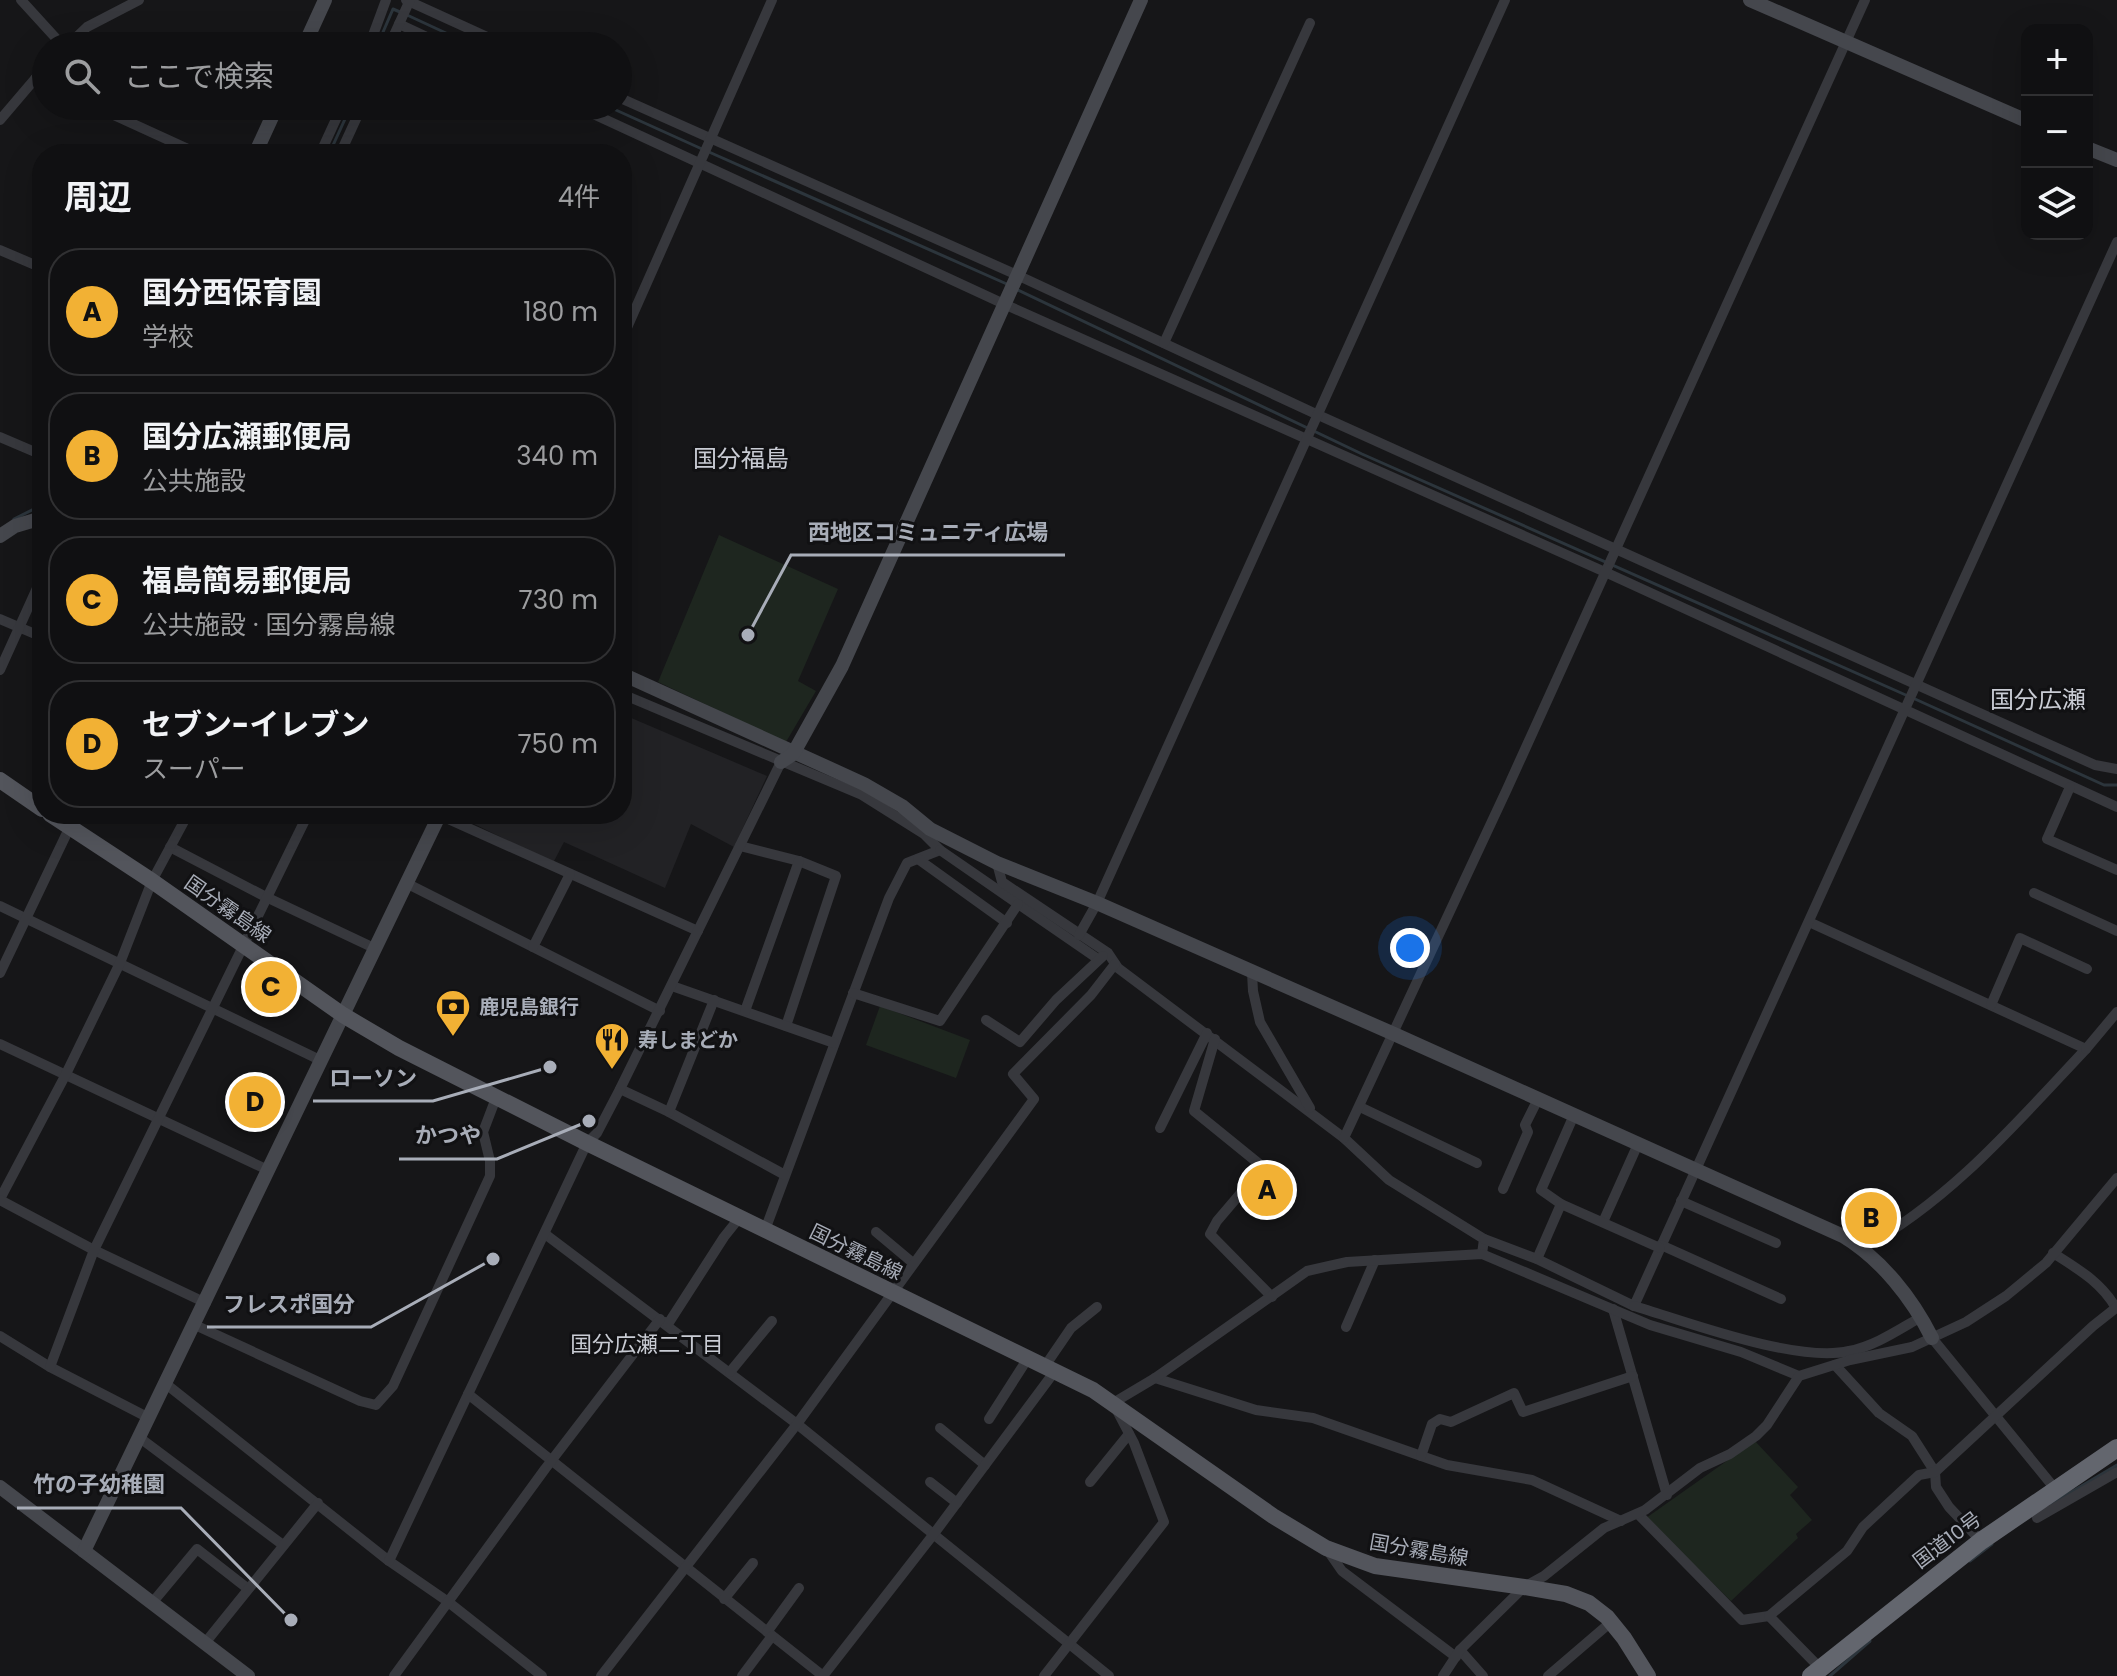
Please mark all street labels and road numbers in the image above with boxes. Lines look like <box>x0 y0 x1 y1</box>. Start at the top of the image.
street label: 国分霧島線 <box>179 869 277 949</box>
street label: 国分霧島線 <box>805 1217 907 1287</box>
street label: 国道10号 <box>1907 1505 1987 1575</box>
street label: 国分霧島線 <box>1367 1528 1471 1572</box>

